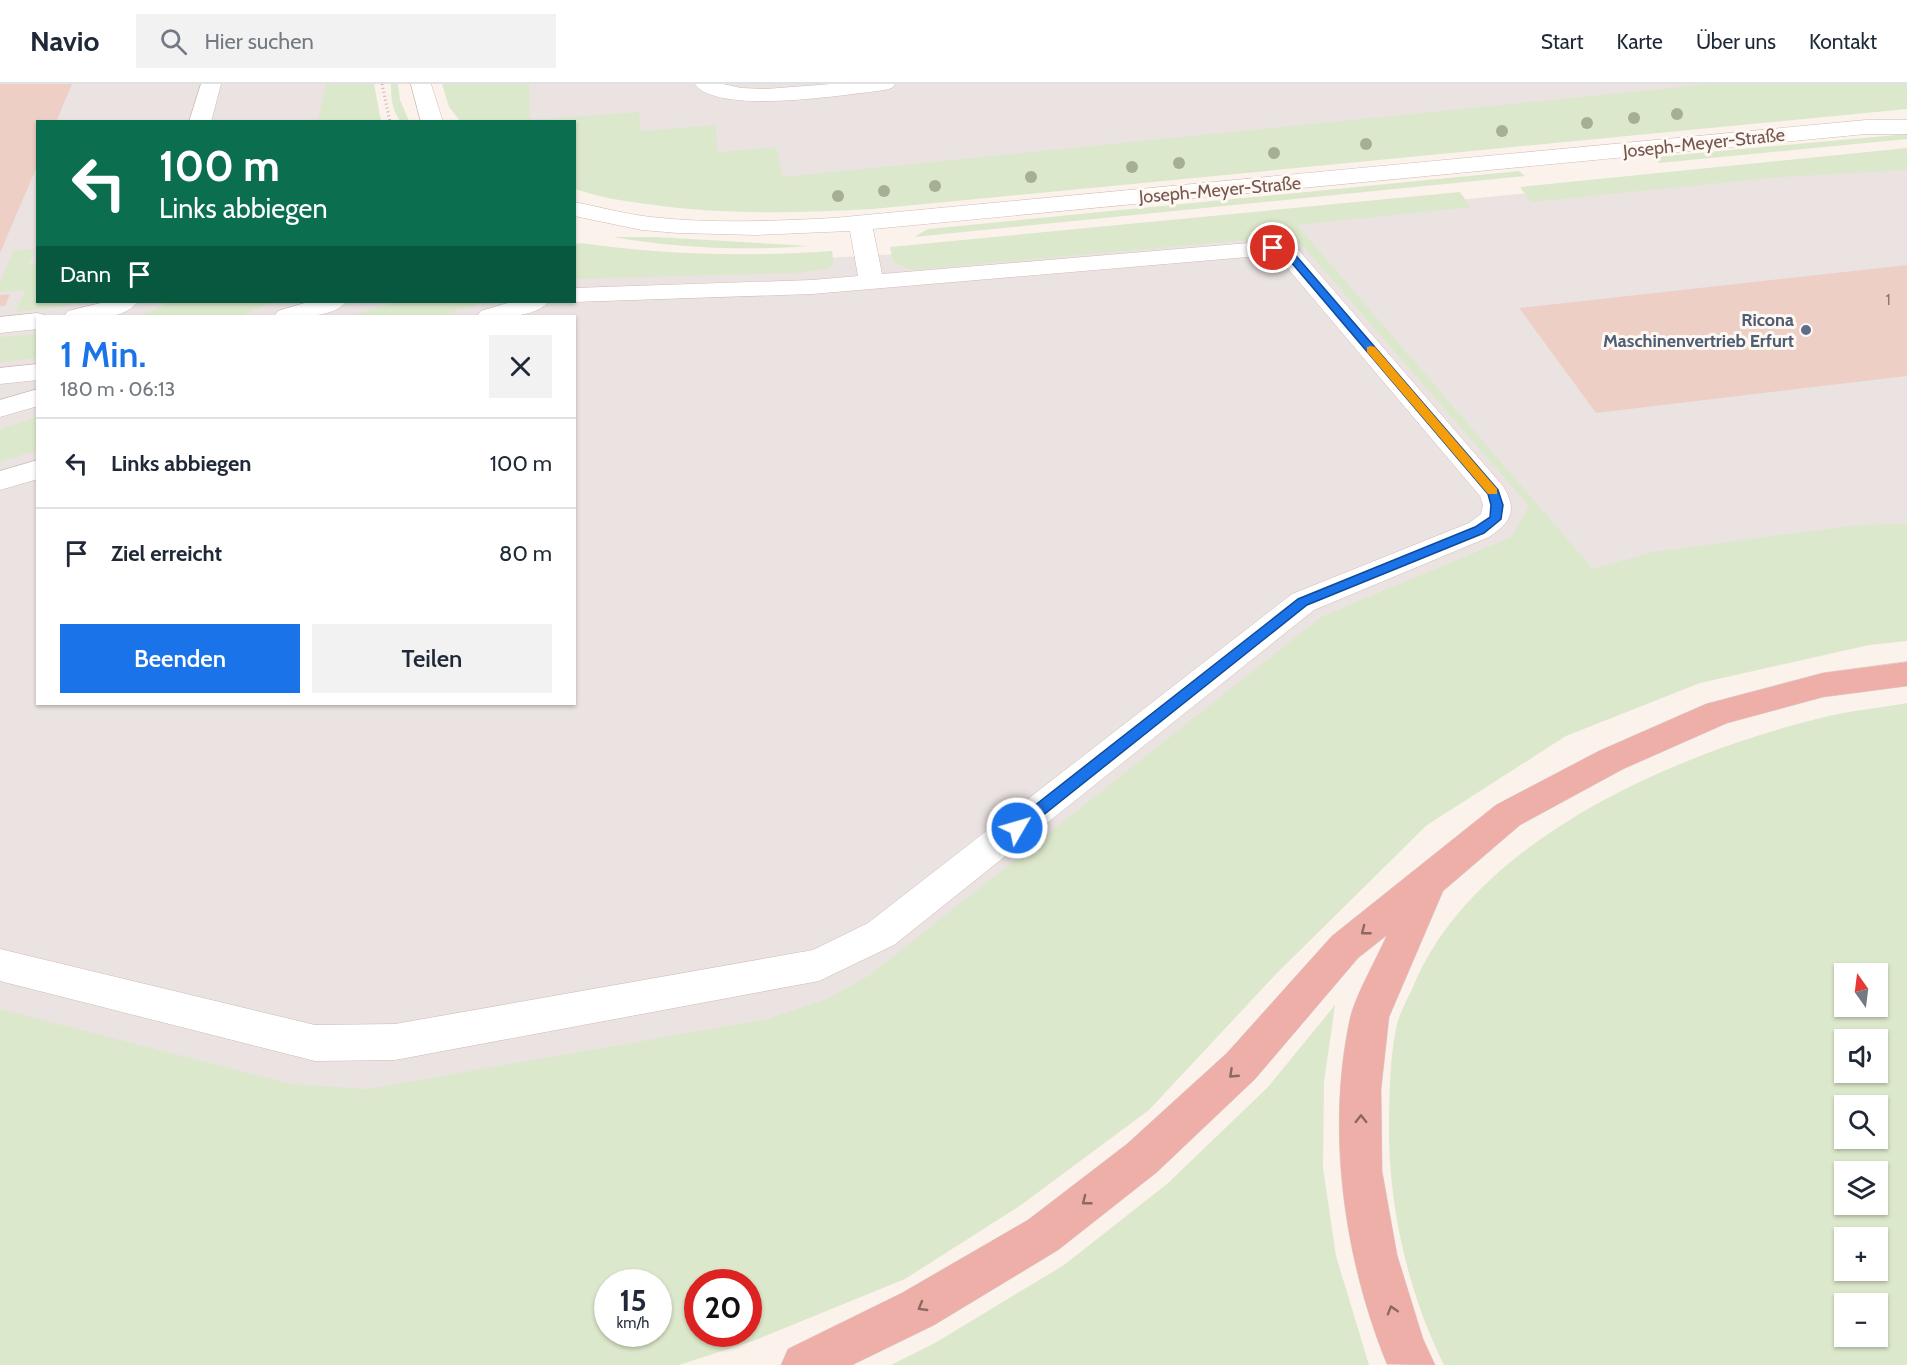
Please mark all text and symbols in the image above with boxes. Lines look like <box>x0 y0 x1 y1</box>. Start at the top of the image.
search box <box>136 14 556 68</box>
text: Navio <box>30 24 100 58</box>
icon: search <box>157 25 190 58</box>
text: Hier suchen <box>205 28 314 55</box>
text: Start <box>1541 29 1584 54</box>
text: Karte <box>1617 29 1663 54</box>
text: Über uns <box>1696 29 1776 54</box>
text: Kontakt <box>1809 29 1877 54</box>
street label: Joseph-Meyer-Straße <box>1621 124 1786 163</box>
text: 100 m <box>159 140 280 192</box>
icon: left <box>60 144 138 222</box>
street label: Joseph-Meyer-Straße <box>1137 172 1302 208</box>
text: Links abbiegen <box>159 192 328 225</box>
pin <box>1247 222 1298 273</box>
icon: arrive <box>1256 231 1289 264</box>
icon: arrive <box>123 258 156 291</box>
text: Dann <box>60 261 111 288</box>
house number: 1 <box>1885 290 1891 309</box>
place label: Ricona Maschinenvertrieb Erfurt <box>1603 309 1794 352</box>
marker: Ricona Maschinenvertrieb Erfurt <box>1799 323 1813 337</box>
text: 1 Min. <box>60 332 146 376</box>
button: close <box>489 335 552 398</box>
text: 180 m · 06:13 <box>60 377 175 401</box>
icon: left <box>60 447 93 480</box>
text: Links abbiegen <box>111 450 251 477</box>
text: 100 m <box>490 450 552 477</box>
icon: arrive <box>60 537 93 570</box>
text: Ziel erreicht <box>111 540 222 567</box>
text: 80 m <box>499 540 552 567</box>
button: Beenden <box>60 624 300 693</box>
button: Teilen <box>312 624 552 693</box>
position arrow <box>985 796 1049 860</box>
one-way arrow <box>1361 924 1372 935</box>
north arrow <box>1834 963 1888 1017</box>
map controls <box>1834 963 1888 1347</box>
button: sound <box>1834 1029 1888 1083</box>
one-way arrow <box>1229 1066 1240 1077</box>
button: search <box>1834 1095 1888 1149</box>
one-way arrow <box>1355 1114 1367 1123</box>
button: layers <box>1834 1161 1888 1215</box>
one-way arrow <box>1081 1194 1092 1205</box>
button: + <box>1834 1227 1888 1281</box>
speed limit sign: 20 <box>684 1269 762 1347</box>
text: 15 <box>619 1282 647 1319</box>
button: − <box>1834 1293 1888 1347</box>
one-way arrow <box>918 1299 928 1311</box>
one-way arrow <box>1386 1305 1399 1316</box>
text: km/h <box>617 1314 649 1332</box>

